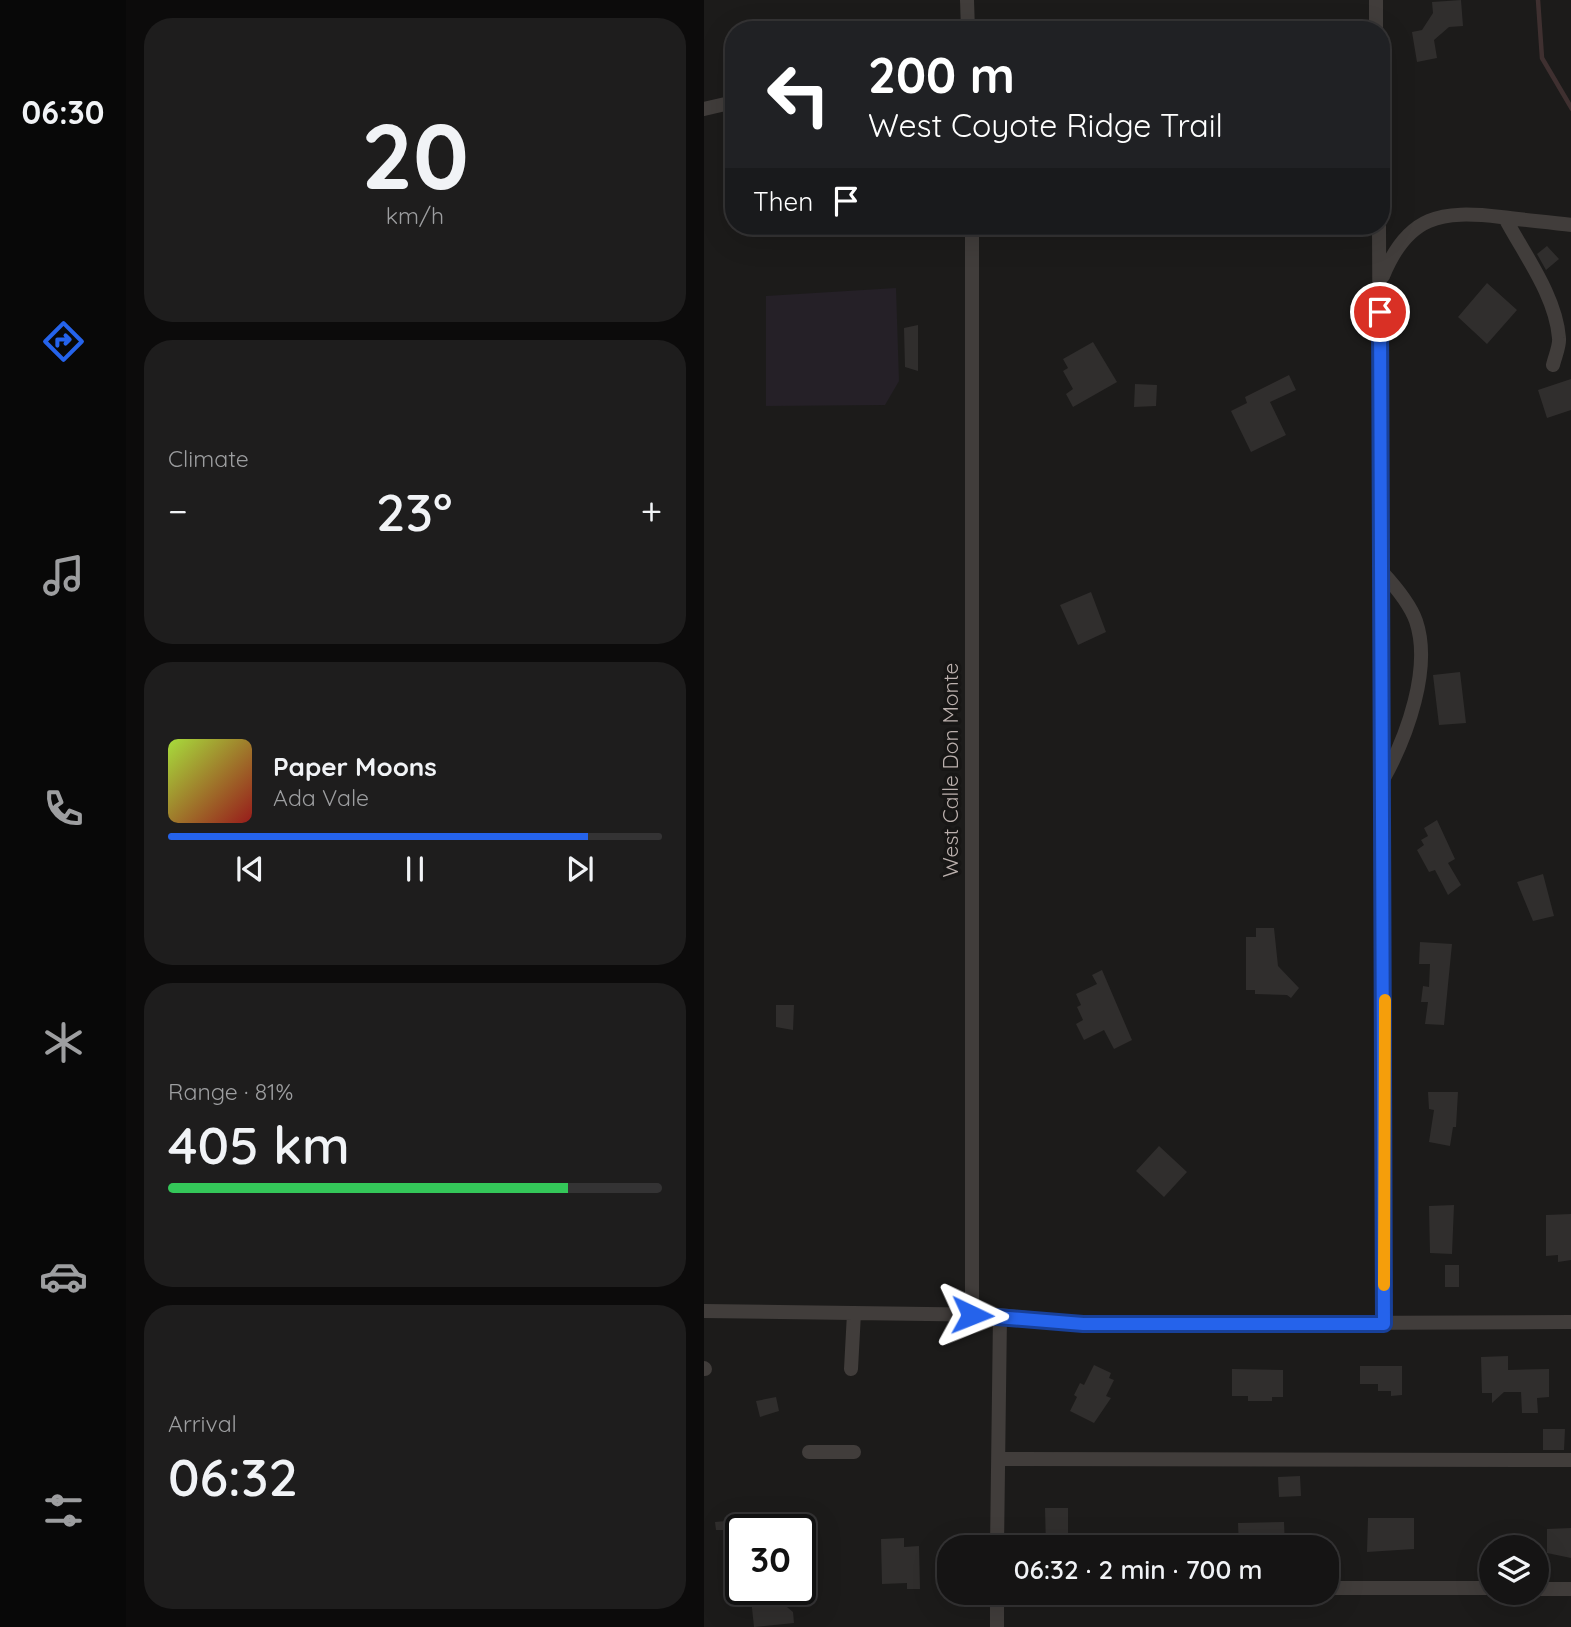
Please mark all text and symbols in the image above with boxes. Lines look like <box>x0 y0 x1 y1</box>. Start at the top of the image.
text: 200 m <box>868 44 1015 105</box>
icon: left <box>753 49 844 140</box>
text: 06:30 <box>22 92 104 132</box>
text: 20 <box>361 98 469 212</box>
text: West Coyote Ridge Trail <box>868 105 1223 145</box>
icon: arrive <box>827 182 865 220</box>
text: Then <box>753 185 813 218</box>
text: km/h <box>386 201 444 230</box>
pin <box>1350 282 1410 342</box>
icon: arrive <box>1361 293 1399 331</box>
icon: directions <box>39 317 88 366</box>
text: Climate <box>168 444 249 473</box>
text: 23° <box>376 479 452 544</box>
text: − <box>168 487 188 535</box>
text: + <box>641 487 662 535</box>
icon: music <box>39 551 88 600</box>
street label: West Calle Don Monte <box>937 663 963 877</box>
text: Paper Moons <box>273 750 437 783</box>
text: Ada Vale <box>273 783 369 812</box>
icon: phone <box>39 784 88 833</box>
icon: previous <box>231 850 269 888</box>
icon: pause <box>396 850 434 888</box>
icon: next <box>561 850 599 888</box>
icon: climate <box>39 1018 88 1067</box>
text: Range · 81% <box>168 1077 293 1106</box>
text: 405 km <box>168 1112 350 1177</box>
icon: car <box>39 1252 88 1301</box>
position arrow <box>935 1278 1009 1352</box>
text: Arrival <box>168 1409 237 1438</box>
text: 06:32 <box>168 1444 298 1509</box>
icon: filters <box>39 1486 88 1535</box>
speed limit sign: 30 <box>725 1514 816 1605</box>
map controls <box>1479 1535 1549 1605</box>
button: layers <box>1479 1535 1549 1605</box>
text: 06:32 · 2 min · 700 m <box>1014 1553 1262 1586</box>

